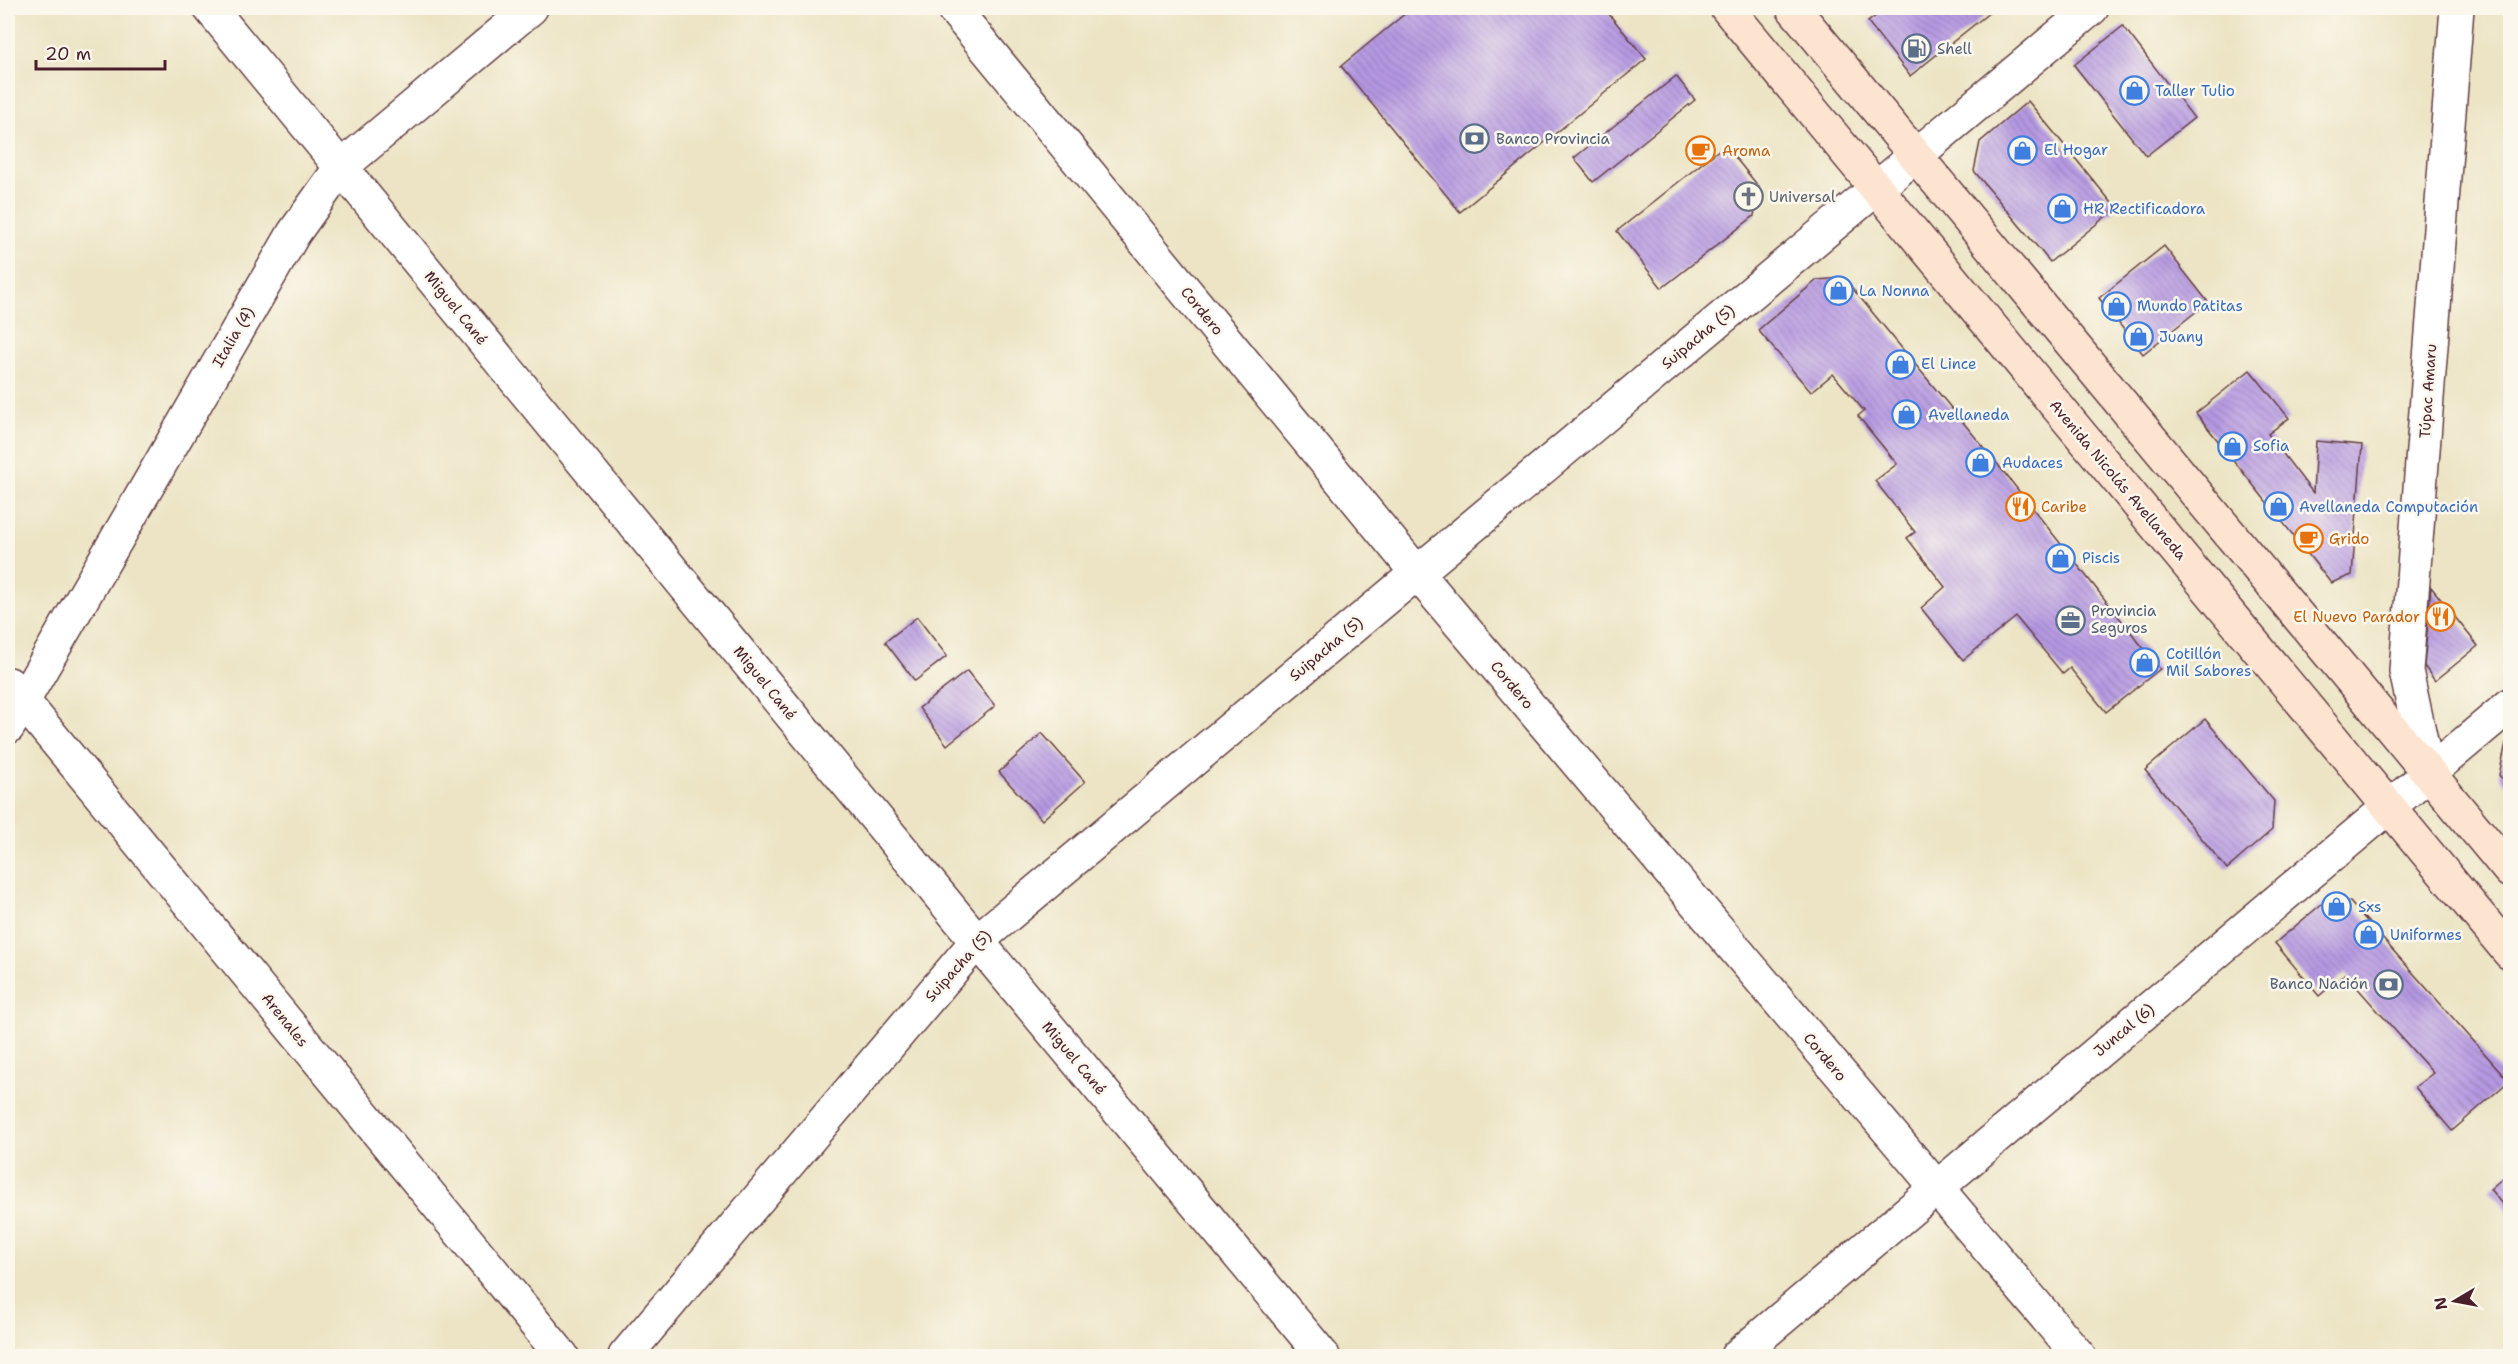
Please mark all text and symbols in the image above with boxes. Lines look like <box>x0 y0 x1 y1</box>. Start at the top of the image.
scale bar <box>36 33 165 71</box>
fuel station icon: Shell <box>1900 33 1932 65</box>
place label: Shell <box>1937 39 1972 59</box>
text: 20 m <box>45 42 91 66</box>
shop icon: Taller Tulio <box>2118 75 2150 107</box>
place label: Taller Tulio <box>2155 81 2235 101</box>
bank icon: Banco Provincia <box>1459 123 1491 155</box>
place label: Banco Provincia <box>1496 129 1611 149</box>
shop icon: El Hogar <box>2007 134 2039 166</box>
cafe icon: Aroma <box>1685 135 1717 167</box>
place label: El Hogar <box>2044 140 2108 160</box>
place label: Aroma <box>1722 141 1771 161</box>
church icon: Universal <box>1732 181 1764 213</box>
place label: Universal <box>1769 187 1836 207</box>
shop icon: HR Rectificadora <box>2046 193 2078 225</box>
place label: HR Rectificadora <box>2083 199 2206 219</box>
street label: Miguel Cané <box>420 267 492 349</box>
shop icon: La Nonna <box>1822 275 1854 307</box>
place label: La Nonna <box>1859 281 1930 301</box>
street label: Cordero <box>1176 282 1228 340</box>
shop icon: Mundo Patitas <box>2100 290 2132 322</box>
place label: Mundo Patitas <box>2137 296 2243 316</box>
street label: Suipacha (5) <box>1657 300 1739 374</box>
street label: Italia (4) <box>208 303 258 371</box>
shop icon: Juany <box>2122 321 2154 353</box>
place label: Juany <box>2159 327 2203 347</box>
street label: Túpac Amaru <box>2415 343 2441 439</box>
shop icon: El Lince <box>1884 348 1916 380</box>
place label: El Lince <box>1921 354 1977 374</box>
street label: Avenida Nicolás Avellaneda <box>2045 396 2191 565</box>
shop icon: Avellaneda <box>1891 399 1923 431</box>
place label: Avellaneda <box>1928 405 2010 425</box>
shop icon: Sofia <box>2216 430 2248 462</box>
place label: Sofia <box>2253 436 2290 456</box>
shop icon: Audaces <box>1965 447 1997 479</box>
place label: Audaces <box>2002 453 2063 473</box>
restaurant icon: Caribe <box>2004 491 2036 523</box>
shop icon: Avellaneda Computación <box>2262 491 2294 523</box>
place label: Caribe <box>2041 497 2087 517</box>
place label: Avellaneda Computación <box>2299 497 2478 517</box>
cafe icon: Grido <box>2292 523 2324 555</box>
place label: Grido <box>2329 529 2369 549</box>
shop icon: Piscis <box>2045 542 2077 574</box>
place label: Piscis <box>2082 548 2120 568</box>
place label: Provincia Seguros <box>2091 601 2157 638</box>
restaurant icon: El Nuevo Parador <box>2425 601 2457 633</box>
office icon: Provincia Seguros <box>2054 604 2086 636</box>
place label: El Nuevo Parador <box>2293 607 2420 627</box>
street label: Suipacha (5) <box>1285 612 1367 686</box>
street label: Miguel Cané <box>729 642 801 724</box>
place label: Cotillón Mil Sabores <box>2166 644 2251 681</box>
shop icon: Cotillón Mil Sabores <box>2129 647 2161 679</box>
street label: Cordero <box>1486 657 1538 713</box>
shop icon: Sxs <box>2321 891 2353 923</box>
place label: Sxs <box>2358 897 2381 917</box>
shop icon: Uniformes <box>2353 919 2385 951</box>
place label: Uniformes <box>2390 925 2462 945</box>
street label: Suipacha (5) <box>920 926 996 1006</box>
bank icon: Banco Nación <box>2373 968 2405 1000</box>
place label: Banco Nación <box>2270 974 2368 994</box>
street label: Arenales <box>257 989 313 1051</box>
street label: Juncal (6) <box>2090 999 2158 1061</box>
street label: Miguel Cané <box>1037 1017 1111 1099</box>
street label: Cordero <box>1799 1029 1851 1085</box>
north arrow <box>2425 1271 2485 1331</box>
text: N <box>2429 1295 2452 1312</box>

